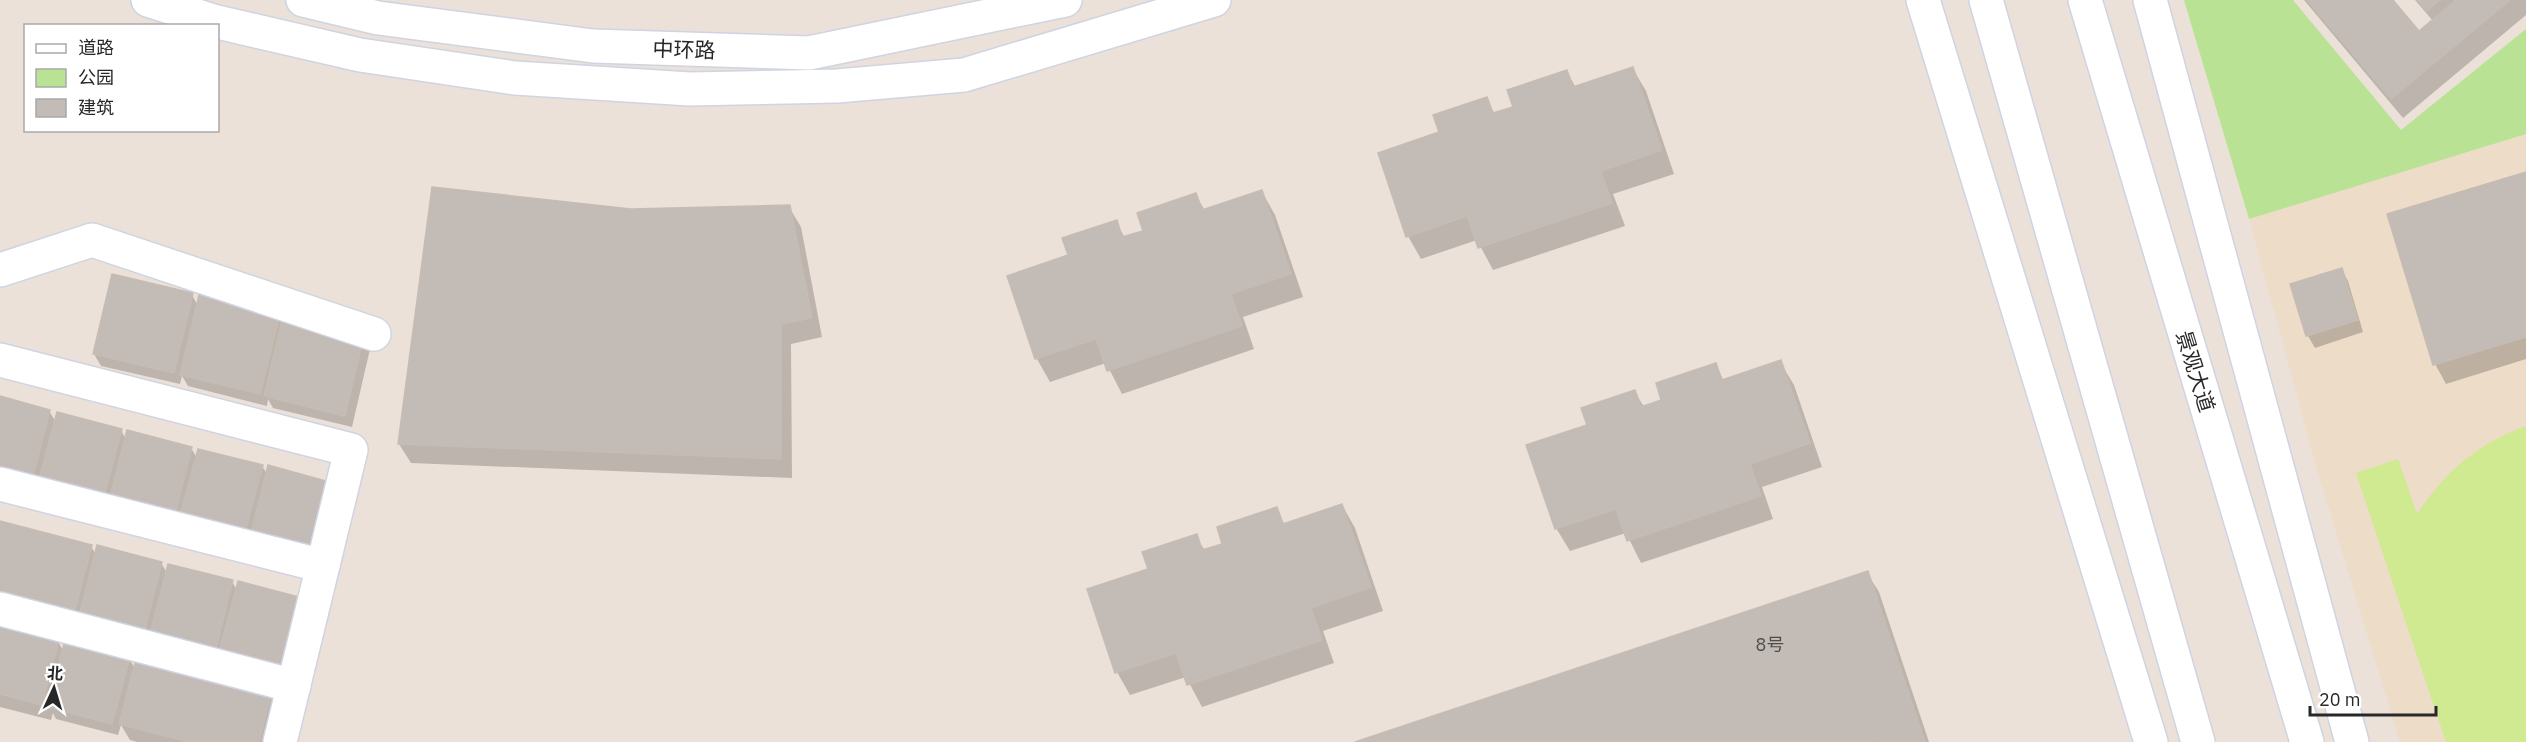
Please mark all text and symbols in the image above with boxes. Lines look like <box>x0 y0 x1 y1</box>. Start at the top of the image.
legend <box>24 24 219 132</box>
street label: 中环路 <box>652 34 716 64</box>
text: 道路 <box>78 36 114 59</box>
text: 公园 <box>78 66 114 89</box>
text: 建筑 <box>78 96 114 119</box>
street label: 景观大道 <box>2170 327 2222 415</box>
house number: 8号 <box>1756 633 1784 656</box>
north arrow <box>24 658 84 718</box>
text: 北 <box>46 663 64 684</box>
scale bar <box>2310 679 2436 717</box>
text: 20 m <box>2319 688 2361 711</box>

